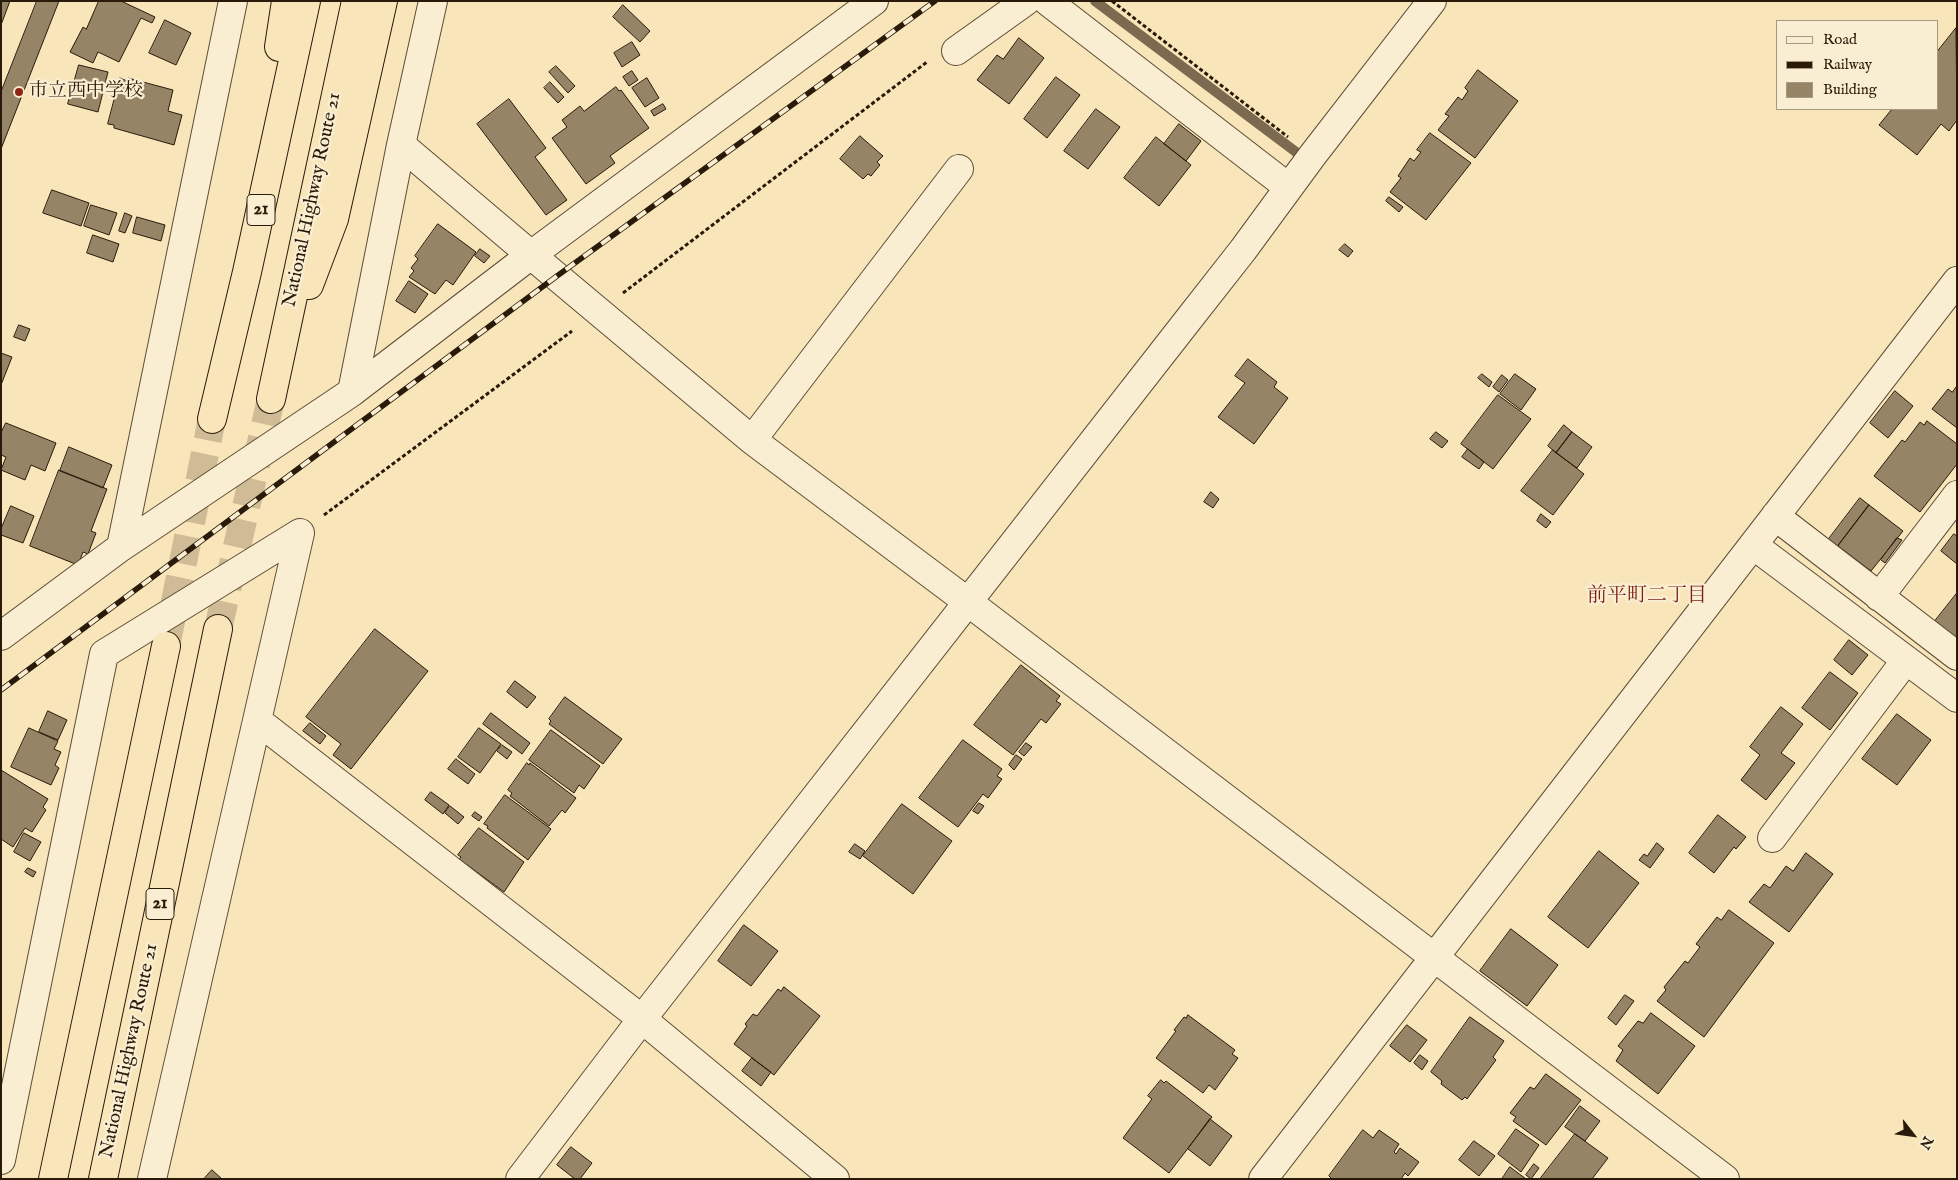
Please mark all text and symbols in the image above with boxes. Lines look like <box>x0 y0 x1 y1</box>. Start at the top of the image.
legend <box>1776 20 1938 110</box>
text: Road <box>1823 30 1857 49</box>
text: Railway <box>1823 55 1872 74</box>
text: Building <box>1823 80 1877 99</box>
place label: 市立西中学校 <box>29 81 143 103</box>
marker: 市立西中学校 <box>13 86 25 98</box>
street label: National Highway Route 21 <box>279 91 347 309</box>
road number: 21 <box>247 194 275 226</box>
district label: 前平町二丁目 <box>1587 585 1707 609</box>
road number: 21 <box>146 889 174 920</box>
street label: National Highway Route 21 <box>96 942 164 1160</box>
north arrow <box>1888 1110 1938 1160</box>
text: N <box>1915 1133 1937 1152</box>

